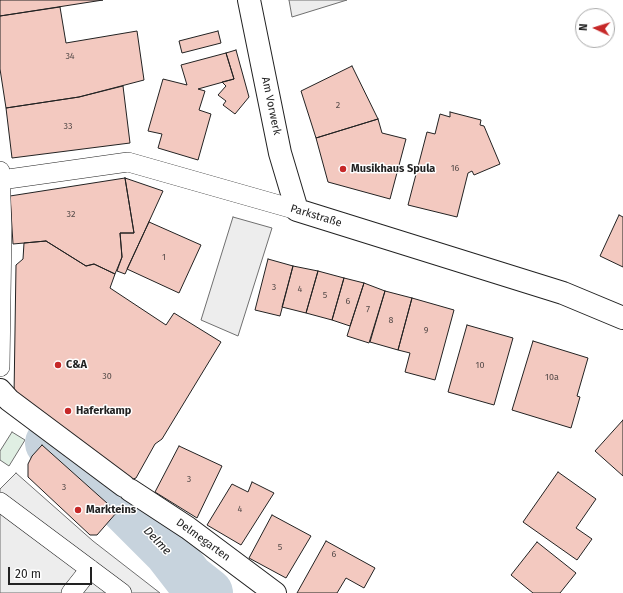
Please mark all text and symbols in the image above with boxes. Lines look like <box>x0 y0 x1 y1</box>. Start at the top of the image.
north arrow <box>575 8 615 48</box>
text: N <box>577 23 590 31</box>
house number: 34 <box>65 51 75 61</box>
street label: Am Vorwerk <box>258 76 284 136</box>
house number: 2 <box>336 100 340 110</box>
house number: 33 <box>64 121 72 131</box>
place label: Musikhaus Spula <box>351 162 435 176</box>
house number: 16 <box>451 163 459 173</box>
marker: Musikhaus Spula <box>338 164 348 174</box>
street label: Parkstraße <box>289 202 343 230</box>
house number: 32 <box>67 209 75 219</box>
house number: 1 <box>162 252 166 262</box>
house number: 3 <box>272 282 276 292</box>
house number: 4 <box>298 284 302 294</box>
house number: 5 <box>323 290 327 300</box>
house number: 6 <box>346 296 350 306</box>
house number: 7 <box>366 304 370 314</box>
house number: 8 <box>389 315 393 325</box>
house number: 9 <box>424 325 428 335</box>
place label: C&A <box>66 358 87 372</box>
marker: C&A <box>53 360 63 370</box>
house number: 10 <box>476 360 484 370</box>
house number: 30 <box>102 371 112 381</box>
house number: 10a <box>545 372 559 382</box>
place label: Haferkamp <box>76 404 131 418</box>
marker: Haferkamp <box>63 406 73 416</box>
house number: 3 <box>187 474 191 484</box>
house number: 3 <box>62 482 66 492</box>
place label: Markteins <box>86 503 136 517</box>
house number: 4 <box>238 504 242 514</box>
marker: Markteins <box>73 505 83 515</box>
street label: Delmegarten <box>173 516 233 564</box>
water label: Delme <box>140 524 174 558</box>
house number: 5 <box>278 542 282 552</box>
house number: 6 <box>332 549 336 559</box>
scale bar <box>10 559 94 585</box>
text: 20 m <box>15 567 41 581</box>

